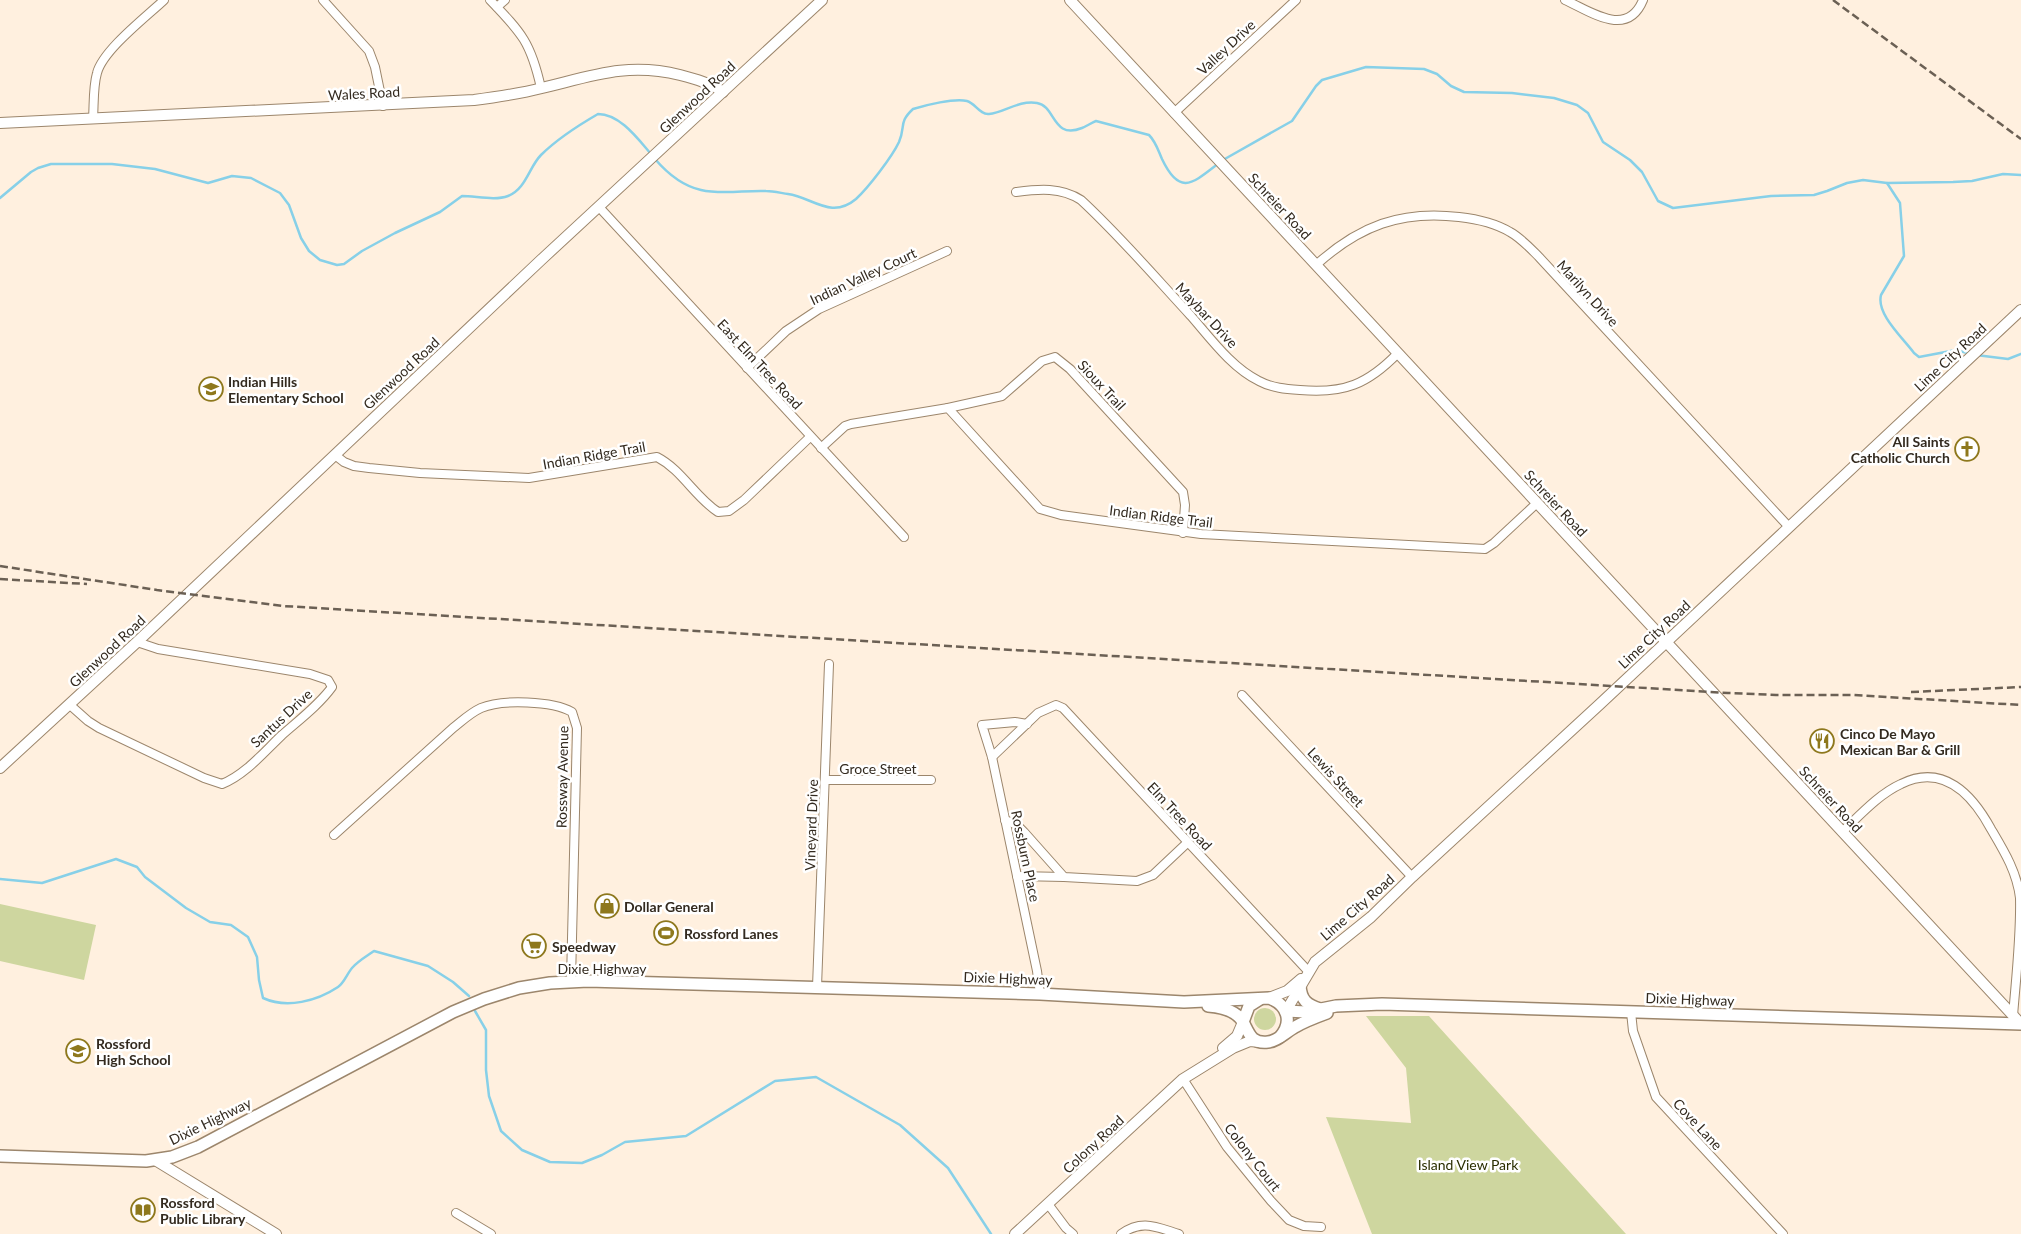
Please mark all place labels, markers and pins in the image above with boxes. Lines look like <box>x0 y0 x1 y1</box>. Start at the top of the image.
place label: Indian Hills Elementary School <box>228 373 344 406</box>
school or university icon: Indian Hills Elementary School <box>198 376 224 402</box>
place label: All Saints Catholic Church <box>1851 433 1950 466</box>
church icon: All Saints Catholic Church <box>1954 436 1980 462</box>
place label: Cinco De Mayo Mexican Bar & Grill <box>1840 725 1960 758</box>
restaurant icon: Cinco De Mayo Mexican Bar & Grill <box>1809 728 1835 754</box>
shop icon: Dollar General <box>594 893 620 919</box>
place label: Dollar General <box>624 898 714 915</box>
sports icon: Rossford Lanes <box>653 920 679 946</box>
place label: Rossford Lanes <box>684 925 778 942</box>
supermarket icon: Speedway <box>521 933 547 959</box>
place label: Speedway <box>552 938 616 955</box>
place label: Rossford High School <box>96 1035 171 1068</box>
school or university icon: Rossford High School <box>65 1038 91 1064</box>
place label: Rossford Public Library <box>160 1194 246 1227</box>
library icon: Rossford Public Library <box>130 1197 156 1223</box>

